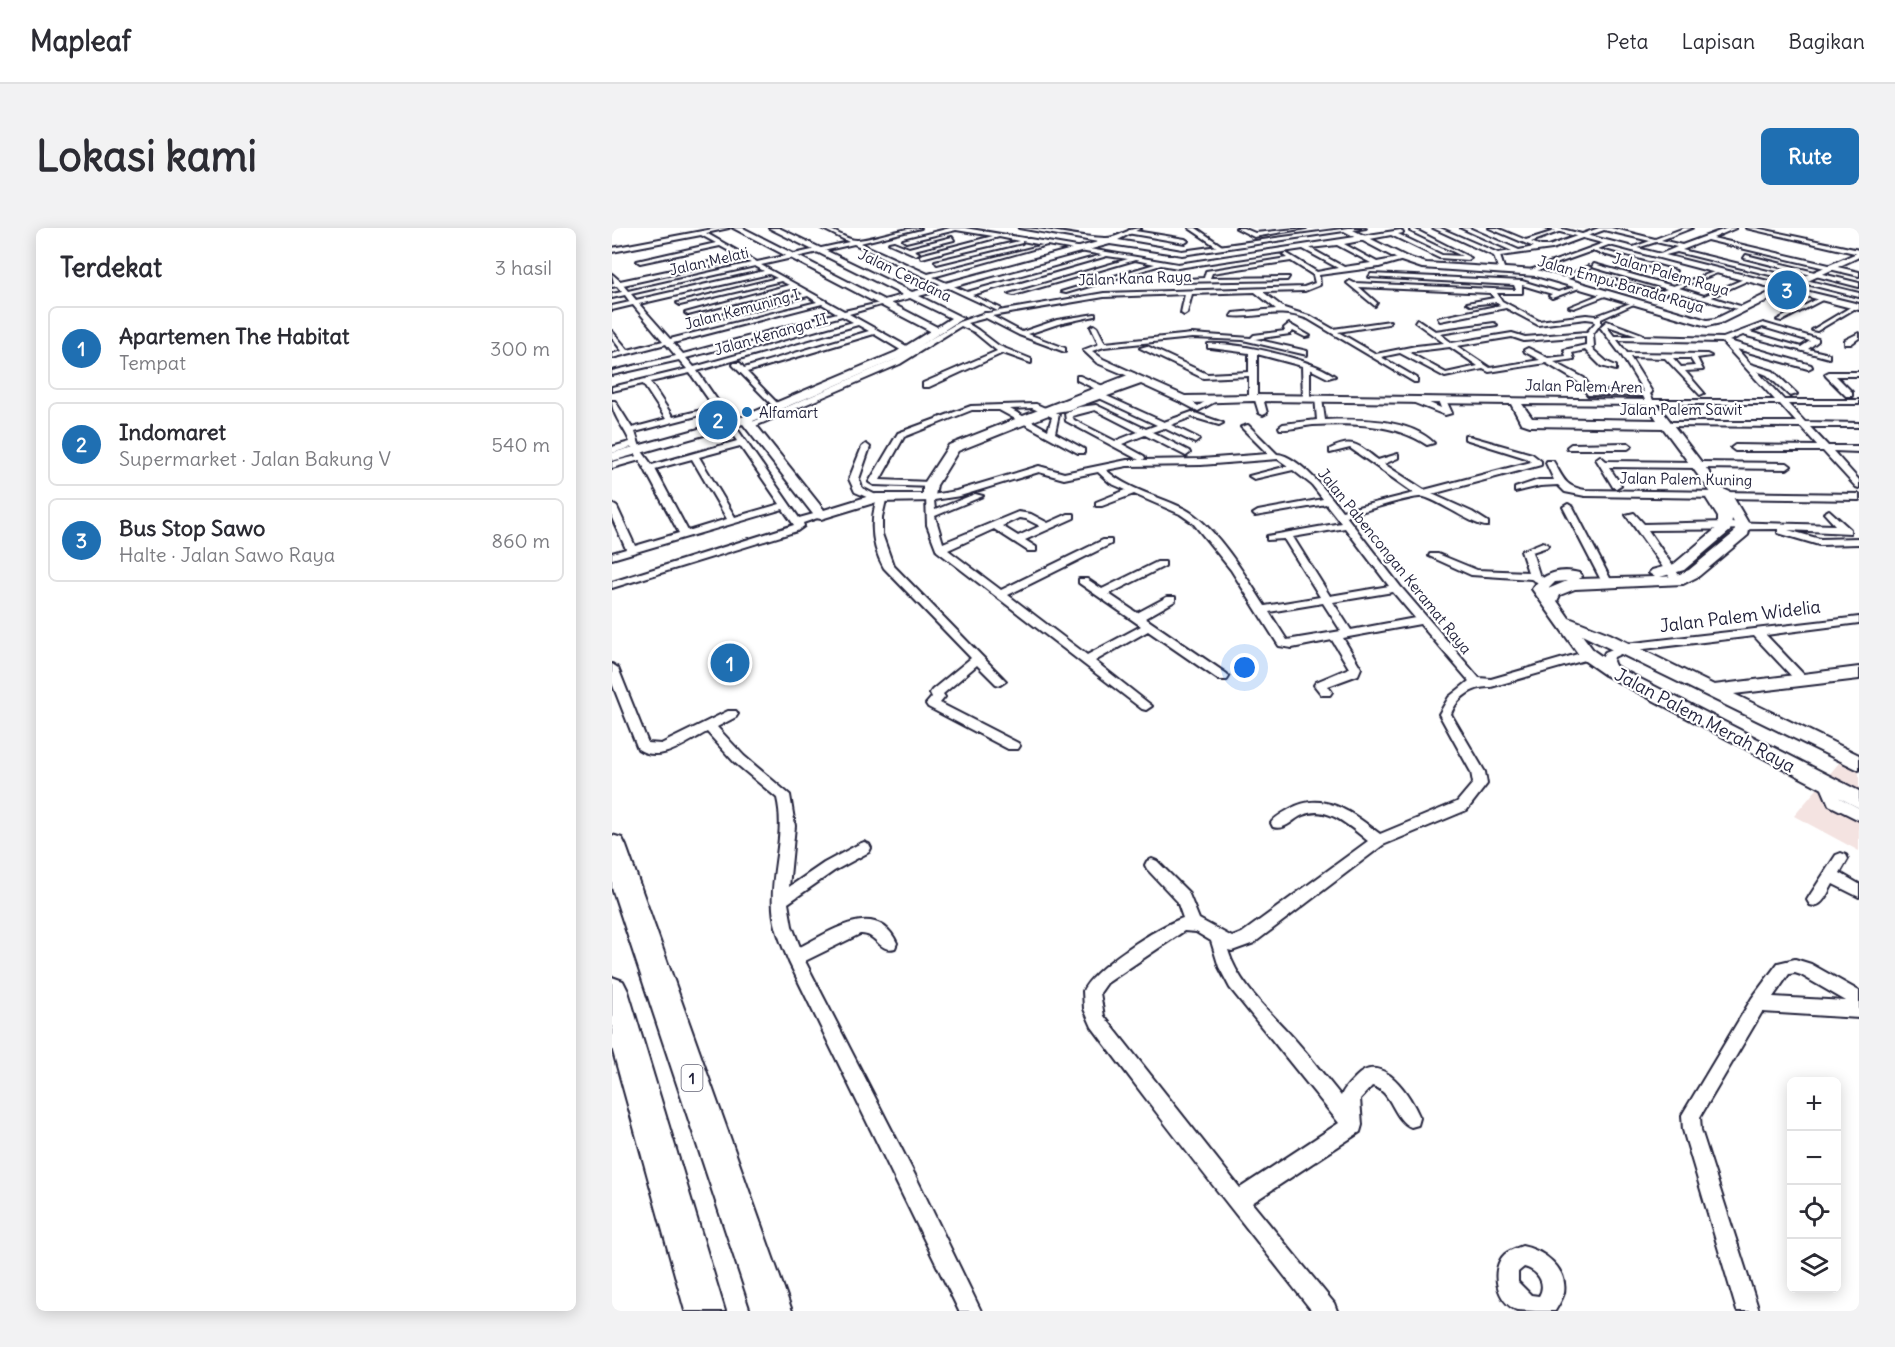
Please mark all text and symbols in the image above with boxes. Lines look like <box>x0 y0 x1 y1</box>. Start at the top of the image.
text: Mapleaf <box>30 23 131 59</box>
text: Peta <box>1606 28 1649 55</box>
text: Lapisan <box>1682 28 1755 55</box>
text: Bagikan <box>1788 28 1865 55</box>
button: Rute <box>1761 128 1859 185</box>
text: Lokasi kami <box>36 130 257 182</box>
street label: Jalan Melati <box>667 243 751 279</box>
street label: Jalan Cendana <box>855 244 955 306</box>
street label: Jalan Palem Raya <box>1610 248 1732 300</box>
text: Terdekat <box>60 251 162 284</box>
street label: Jalan Empu Barada Raya <box>1536 251 1707 317</box>
text: 3 hasil <box>495 255 552 280</box>
street label: Jalan Kana Raya <box>1078 267 1193 289</box>
pin: 3 <box>1768 268 1806 312</box>
street label: Jalan Kemuning I <box>682 285 802 333</box>
street label: Jalan Kenanga II <box>712 309 830 359</box>
text: Apartemen The Habitat <box>119 322 349 350</box>
text: 1 <box>78 336 85 361</box>
text: 300 m <box>490 336 550 361</box>
text: Tempat <box>119 350 186 375</box>
street label: Jalan Palem Aren <box>1525 375 1643 397</box>
pin: 2 <box>698 398 738 442</box>
street label: Jalan Palem Sawit <box>1620 400 1742 419</box>
place label: Alfamart <box>759 403 818 422</box>
marker: Alfamart <box>740 405 754 419</box>
text: Indomaret <box>119 418 226 446</box>
text: 2 <box>76 432 87 457</box>
text: 540 m <box>491 432 550 457</box>
text: Supermarket · Jalan Bakung V <box>119 446 391 471</box>
street label: Jalan Pabencongan Keramat Raya <box>1314 464 1476 658</box>
street label: Jalan Palem Kuning <box>1619 468 1753 490</box>
text: Bus Stop Sawo <box>119 514 265 542</box>
text: 3 <box>76 528 87 553</box>
text: 860 m <box>491 528 550 553</box>
text: Halte · Jalan Sawo Raya <box>119 542 335 567</box>
street label: Jalan Palem Widelia <box>1658 595 1822 637</box>
pin: 1 <box>710 640 750 686</box>
your location <box>1230 653 1259 682</box>
street label: Jalan Palem Merah Raya <box>1611 663 1799 777</box>
road number: 1 <box>682 1065 702 1091</box>
map controls <box>1787 1077 1841 1293</box>
button: + <box>1787 1077 1841 1131</box>
button: − <box>1787 1131 1841 1185</box>
button: locate <box>1787 1185 1841 1239</box>
button: layers <box>1787 1239 1841 1293</box>

